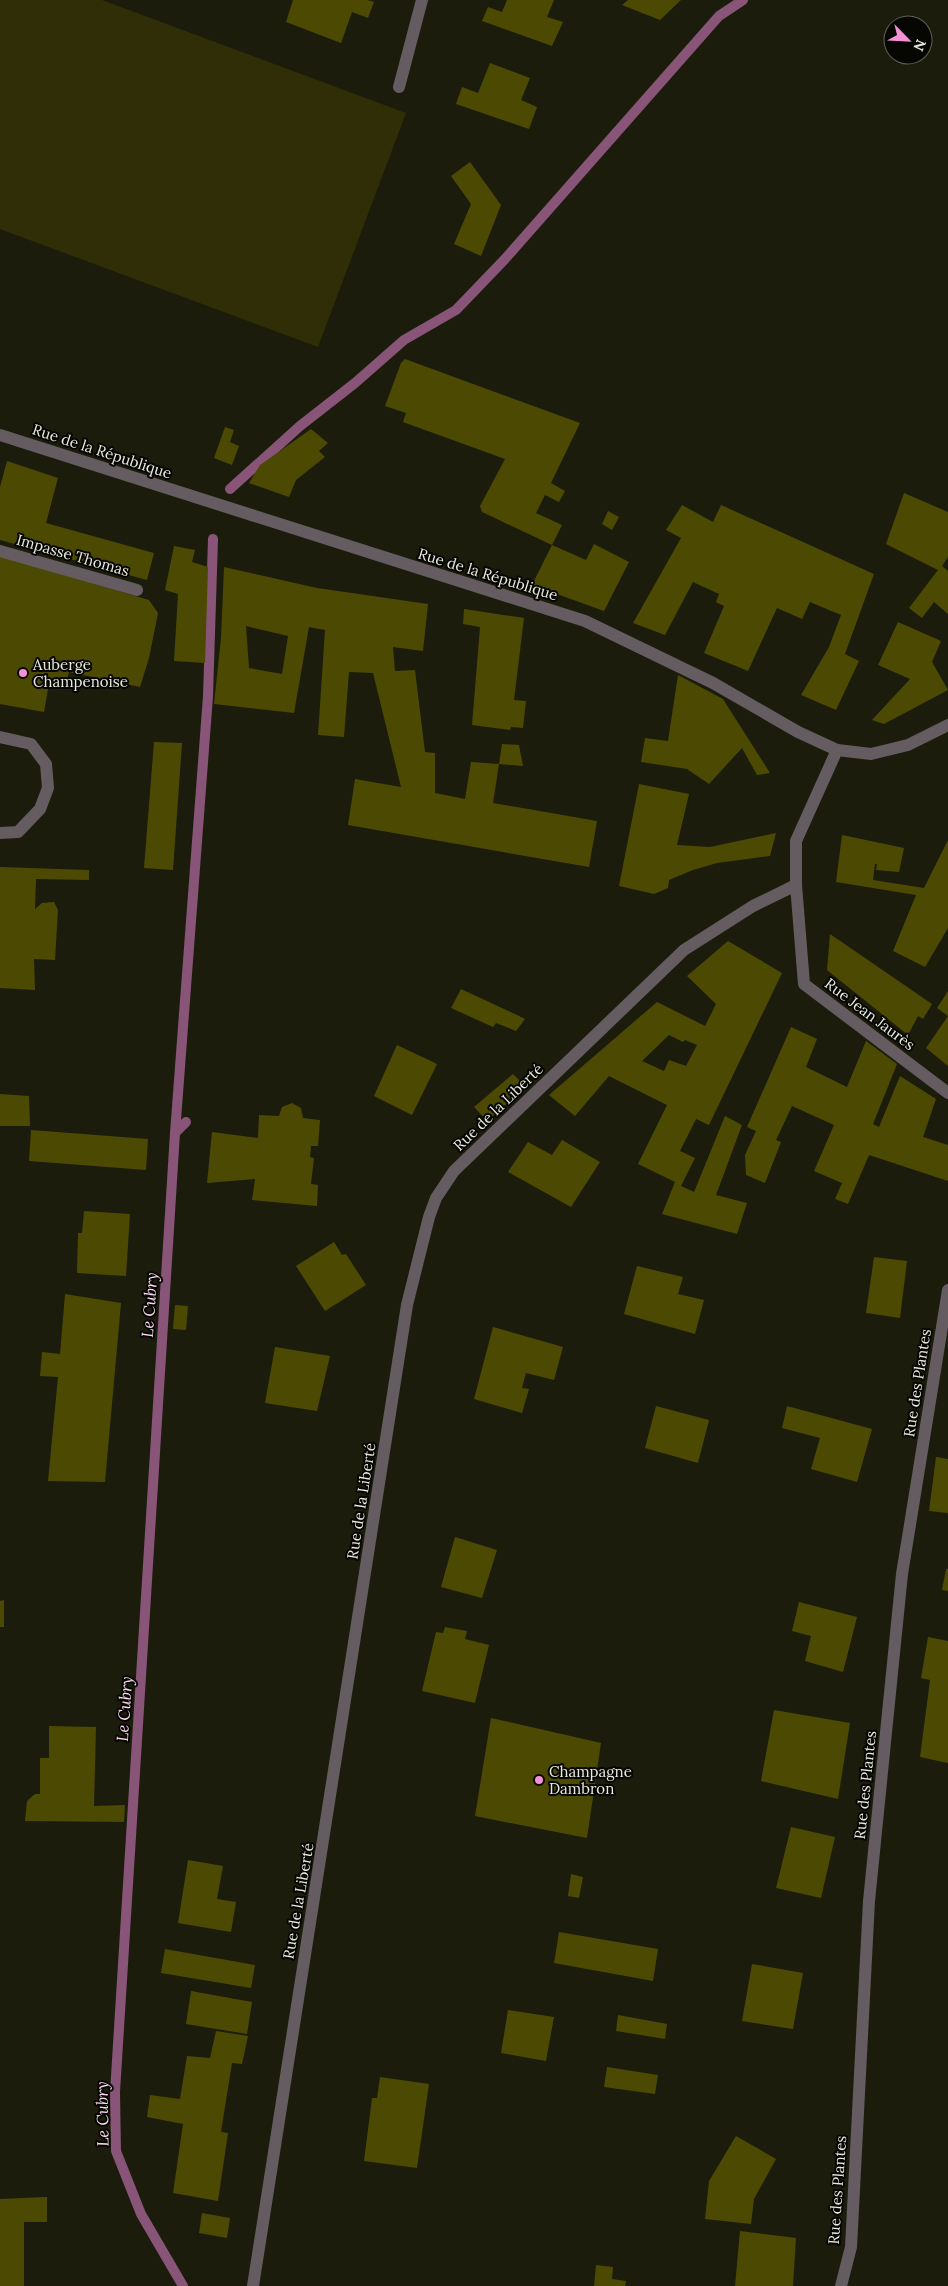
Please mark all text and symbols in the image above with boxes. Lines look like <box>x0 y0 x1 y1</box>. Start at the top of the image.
north arrow <box>883 15 933 65</box>
text: N <box>909 37 930 54</box>
street label: Rue de la République <box>30 420 174 482</box>
street label: Impasse Thomas <box>14 530 132 580</box>
street label: Rue de la République <box>416 544 560 604</box>
place label: Auberge Champenoise <box>32 655 128 691</box>
marker: Auberge Champenoise <box>17 667 29 679</box>
street label: Rue Jean Jaurès <box>821 974 919 1054</box>
street label: Rue de la Liberté <box>449 1059 547 1155</box>
water label: Le Cubry <box>137 1272 161 1338</box>
street label: Rue des Plantes <box>899 1328 935 1438</box>
street label: Rue de la Liberté <box>342 1441 380 1561</box>
water label: Le Cubry <box>112 1676 136 1742</box>
street label: Rue des Plantes <box>850 1730 880 1840</box>
place label: Champagne Dambron <box>549 1762 632 1798</box>
marker: Champagne Dambron <box>533 1774 545 1786</box>
street label: Rue de la Liberté <box>278 1841 318 1961</box>
water label: Le Cubry <box>91 2081 113 2147</box>
street label: Rue des Plantes <box>824 2135 850 2245</box>

